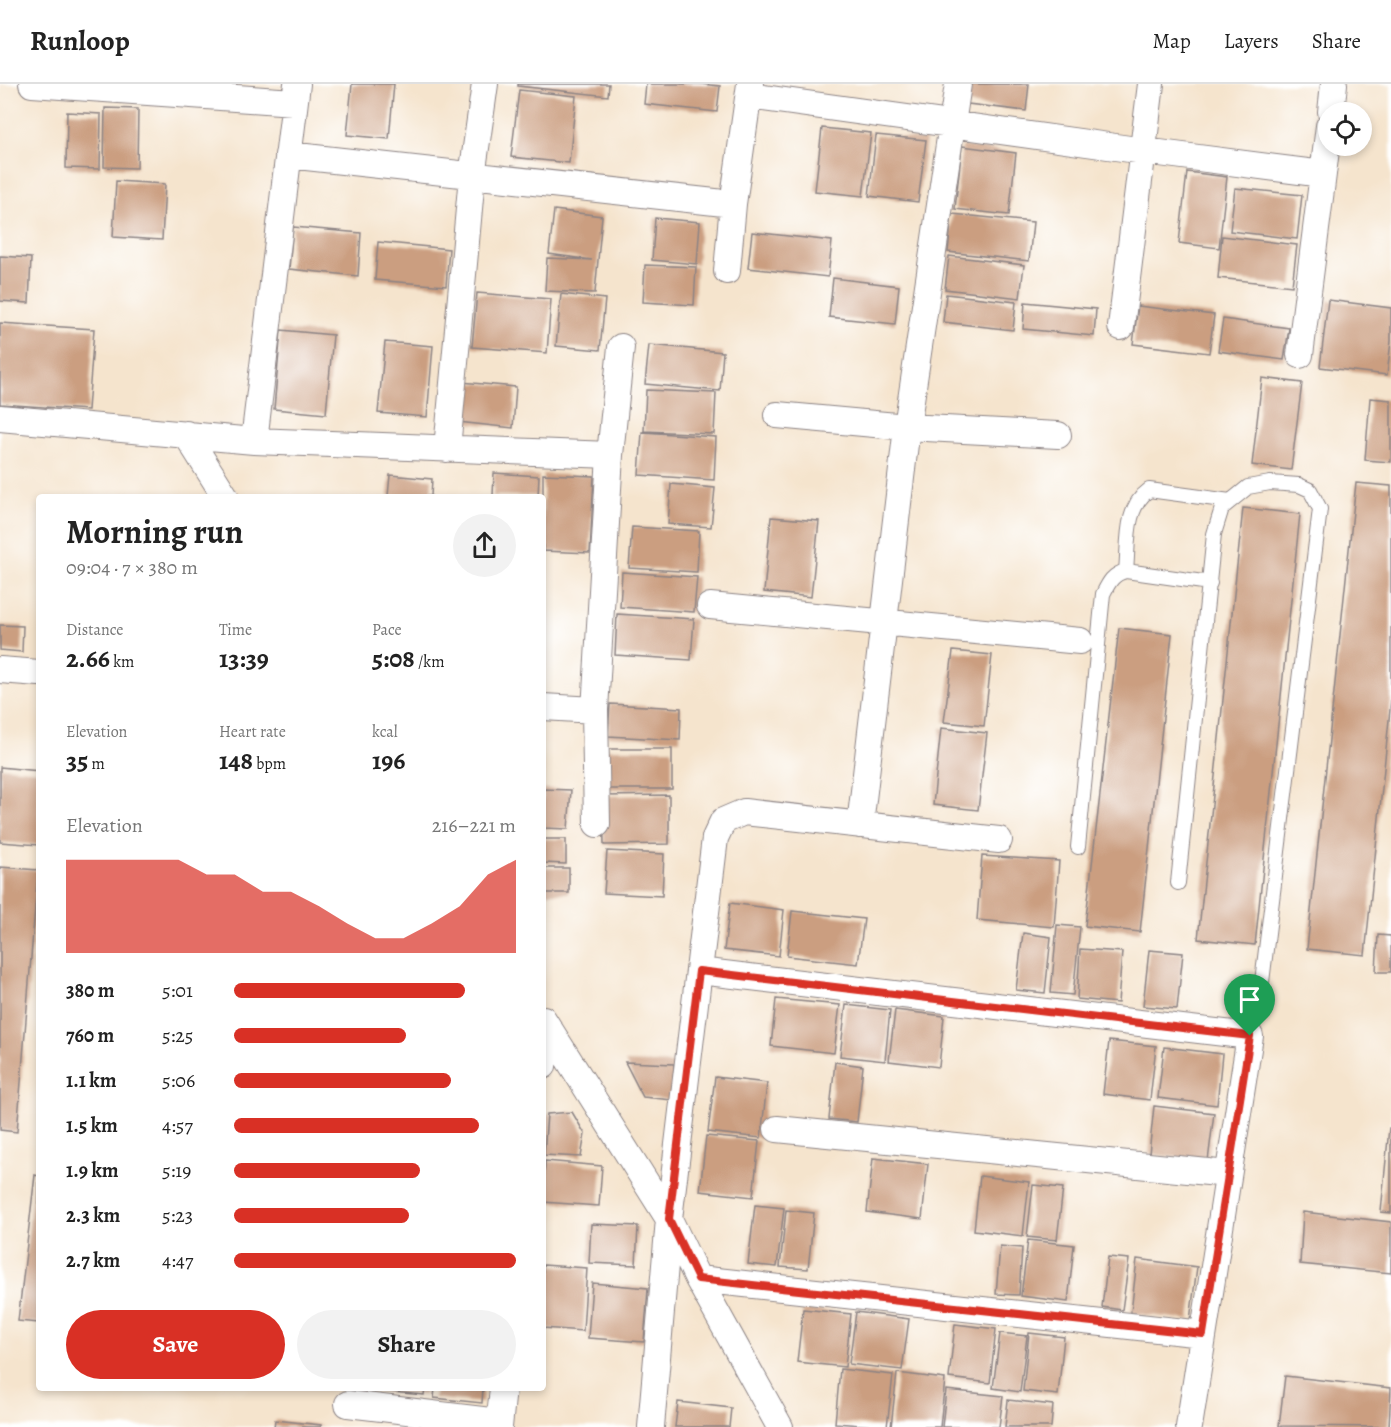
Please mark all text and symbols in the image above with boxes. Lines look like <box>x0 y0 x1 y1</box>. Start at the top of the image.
text: Runloop <box>30 22 130 60</box>
text: Map <box>1152 27 1191 55</box>
text: Layers <box>1224 27 1279 55</box>
text: Share <box>1312 27 1361 55</box>
map controls <box>1318 102 1372 156</box>
button: locate <box>1318 102 1372 156</box>
text: Morning run <box>66 509 243 554</box>
button: share <box>453 514 516 577</box>
text: 09:04 · 7 × 380 m <box>66 554 198 581</box>
text: Distance <box>66 619 123 641</box>
text: Time <box>219 619 252 641</box>
text: Pace <box>372 619 402 641</box>
text: 2.66 <box>66 641 110 676</box>
text: 13:39 <box>219 641 269 676</box>
text: 5:08 <box>372 641 415 676</box>
text: km <box>110 651 134 673</box>
text: /km <box>415 651 445 673</box>
text: Elevation <box>66 721 127 743</box>
text: Heart rate <box>219 721 286 743</box>
text: kcal <box>372 721 398 743</box>
text: 35 <box>66 743 88 778</box>
text: 148 <box>219 743 253 778</box>
text: 196 <box>372 743 406 778</box>
text: m <box>88 753 105 775</box>
text: bpm <box>253 753 286 775</box>
text: Elevation <box>66 812 143 839</box>
text: 216–221 m <box>432 812 516 839</box>
pin <box>1224 974 1275 1036</box>
text: 380 m <box>66 977 115 1004</box>
text: 5:01 <box>162 977 193 1004</box>
icon: arrive <box>1233 983 1266 1016</box>
text: 760 m <box>66 1022 114 1049</box>
text: 5:25 <box>162 1022 193 1049</box>
text: 1.1 km <box>66 1067 116 1094</box>
text: 5:06 <box>162 1067 195 1094</box>
text: 1.5 km <box>66 1112 118 1139</box>
text: 4:57 <box>162 1112 193 1139</box>
text: 1.9 km <box>66 1157 119 1184</box>
text: 5:19 <box>162 1157 191 1184</box>
text: 2.3 km <box>66 1202 120 1229</box>
text: 5:23 <box>162 1202 193 1229</box>
text: 2.7 km <box>66 1247 120 1274</box>
text: 4:47 <box>162 1247 193 1274</box>
button: Save <box>66 1310 285 1379</box>
button: Share <box>297 1310 516 1379</box>

